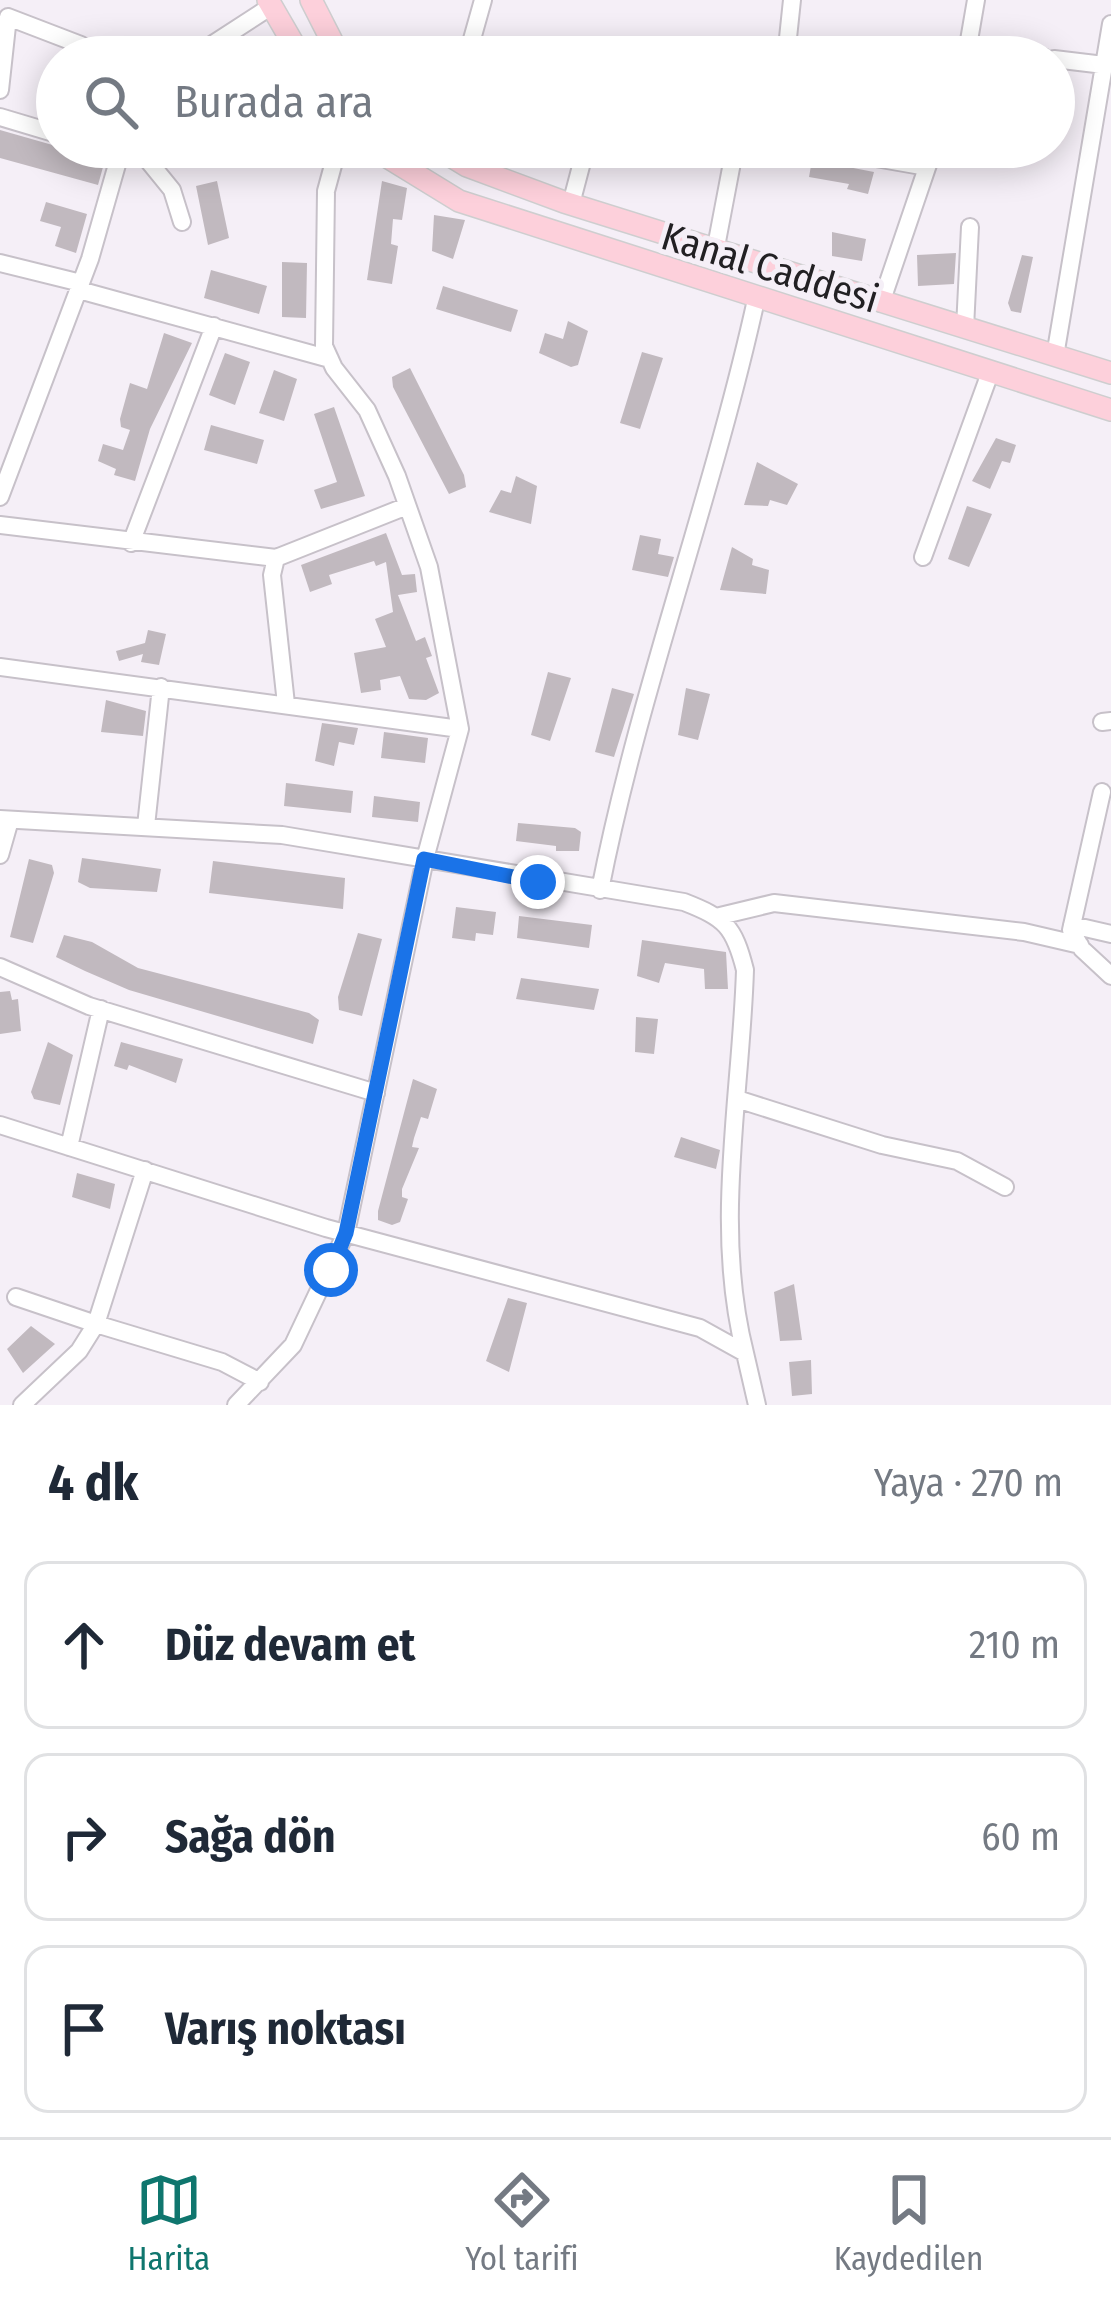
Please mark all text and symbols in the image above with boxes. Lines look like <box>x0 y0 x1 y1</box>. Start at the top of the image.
search box <box>36 36 1075 168</box>
icon: search <box>78 69 144 135</box>
text: Burada ara <box>174 75 374 129</box>
street label: Kanal Caddesi <box>656 213 884 323</box>
route end <box>511 855 565 909</box>
route start <box>304 1243 358 1297</box>
text: 4 dk <box>48 1452 139 1514</box>
text: Yaya · 270 m <box>874 1460 1063 1506</box>
icon: ahead <box>51 1612 117 1678</box>
text: Düz devam et <box>165 1618 415 1672</box>
text: 210 m <box>969 1622 1060 1668</box>
icon: right <box>51 1804 117 1870</box>
text: Sağa dön <box>165 1810 335 1864</box>
text: 60 m <box>981 1814 1060 1860</box>
icon: arrive <box>51 1996 117 2062</box>
text: Varış noktası <box>165 2002 406 2056</box>
tab: Harita <box>128 2167 210 2279</box>
tab: Yol tarifi <box>465 2167 579 2279</box>
tab: Kaydedilen <box>834 2167 983 2279</box>

